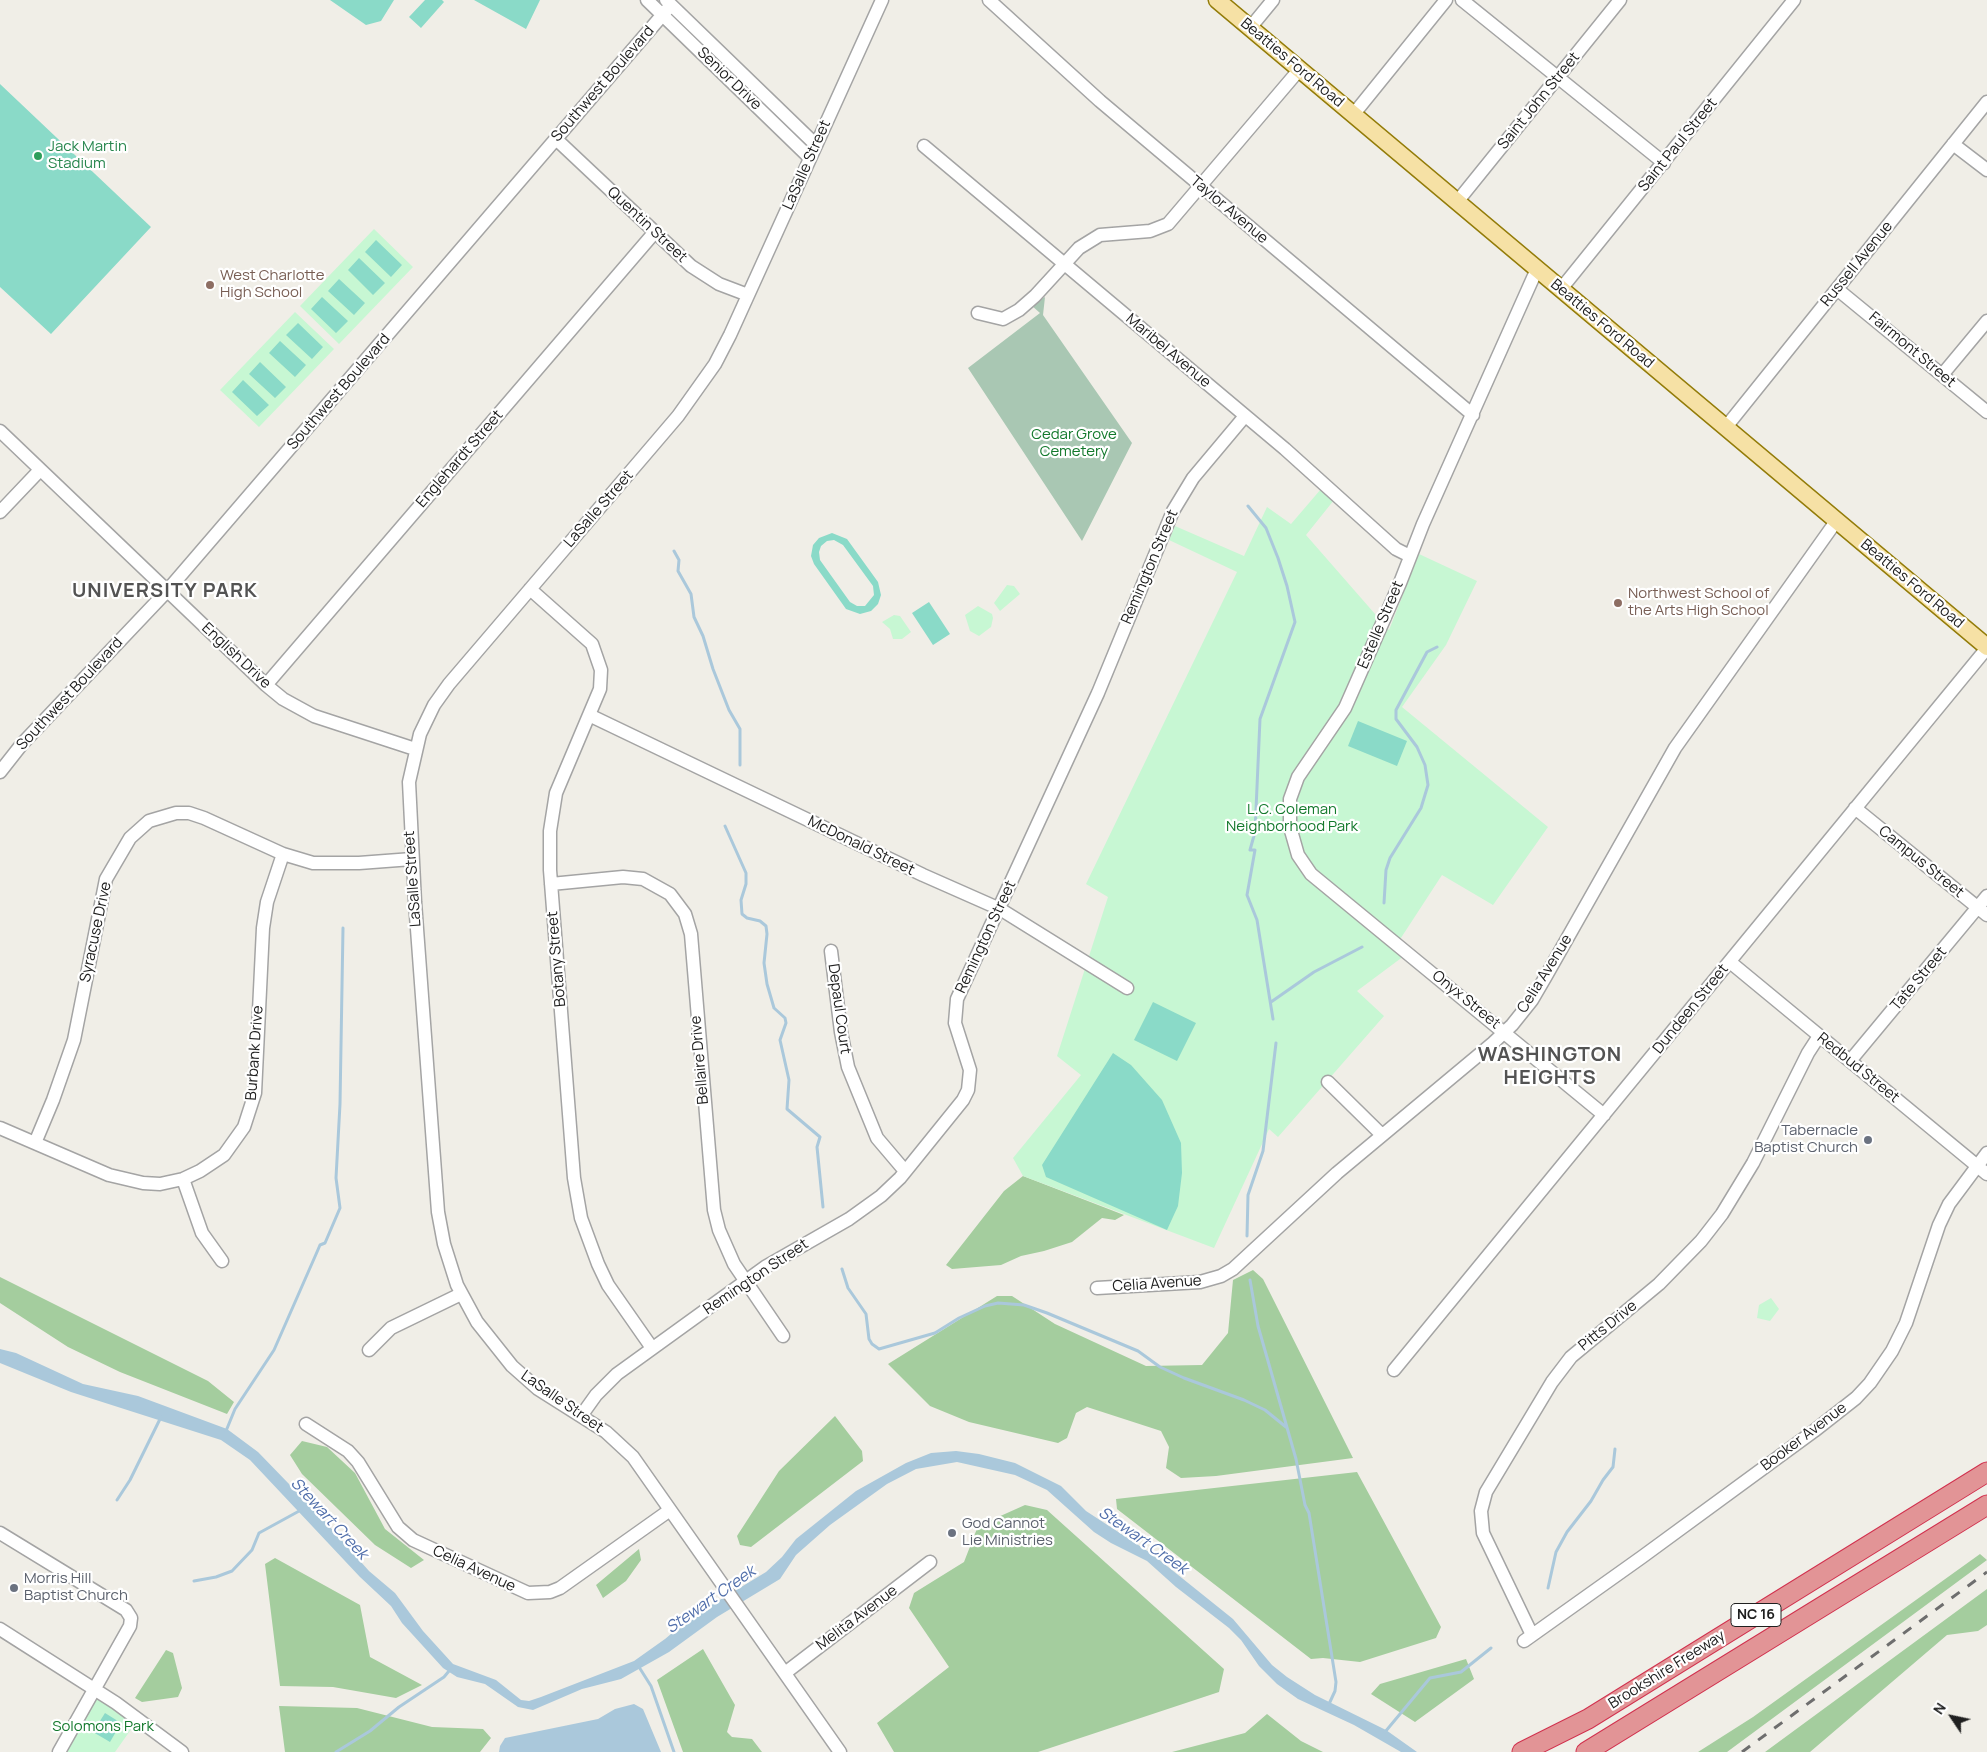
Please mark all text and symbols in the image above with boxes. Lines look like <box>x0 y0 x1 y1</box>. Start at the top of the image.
street label: Beatties Ford Road <box>1237 15 1347 111</box>
street label: Southwest Boulevard <box>548 22 658 146</box>
street label: Senior Drive <box>693 44 765 114</box>
street label: Saint John Street <box>1494 49 1584 153</box>
street label: Saint Paul Street <box>1635 94 1721 196</box>
street label: LaSalle Street <box>779 117 835 213</box>
place label: Jack Martin Stadium <box>48 138 127 173</box>
marker: Jack Martin Stadium <box>32 150 44 162</box>
street label: Taylor Avenue <box>1187 172 1271 248</box>
street label: Quentin Street <box>603 183 691 267</box>
street label: Russell Avenue <box>1817 218 1897 310</box>
place label: West Charlotte High School <box>220 267 324 302</box>
street label: Beatties Ford Road <box>1547 276 1657 372</box>
marker: West Charlotte High School <box>204 279 216 291</box>
street label: Fairmont Street <box>1865 308 1959 392</box>
street label: Maribel Avenue <box>1122 310 1214 392</box>
street label: Southwest Boulevard <box>284 330 394 454</box>
street label: Englehardt Street <box>413 407 507 511</box>
park label: Cedar Grove Cemetery <box>1031 426 1117 461</box>
street label: LaSalle Street <box>561 467 637 551</box>
street label: Remington Street <box>1118 507 1182 627</box>
street label: Beatties Ford Road <box>1857 536 1967 632</box>
street label: Estelle Street <box>1354 578 1408 672</box>
district label: UNIVERSITY PARK <box>70 579 260 603</box>
place label: Northwest School of the Arts High School <box>1628 585 1769 620</box>
marker: Northwest School of the Arts High School <box>1612 597 1624 609</box>
street label: English Drive <box>198 619 274 693</box>
street label: Southwest Boulevard <box>13 634 127 754</box>
park label: L.C. Coleman Neighborhood Park <box>1226 801 1358 836</box>
street label: McDonald Street <box>805 812 917 880</box>
street label: Campus Street <box>1875 822 1967 902</box>
street label: LaSalle Street <box>401 830 425 928</box>
street label: Remington Street <box>952 878 1020 996</box>
street label: Syracuse Drive <box>77 880 115 984</box>
street label: Botany Street <box>544 910 570 1008</box>
street label: Celia Avenue <box>1514 931 1576 1017</box>
street label: Tate Street <box>1887 943 1951 1015</box>
street label: Dundeen Street <box>1649 961 1733 1057</box>
street label: Depaul Court <box>824 963 854 1055</box>
street label: Onyx Street <box>1428 967 1504 1033</box>
street label: Burbank Drive <box>243 1005 267 1101</box>
street label: Bellaire Drive <box>687 1015 713 1105</box>
street label: Redbud Street <box>1813 1029 1903 1107</box>
district label: WASHINGTON HEIGHTS <box>1477 1043 1623 1090</box>
place label: Tabernacle Baptist Church <box>1754 1122 1858 1157</box>
marker: Tabernacle Baptist Church <box>1862 1134 1874 1146</box>
street label: Remington Street <box>700 1235 812 1319</box>
street label: Celia Avenue <box>1112 1272 1202 1296</box>
street label: Pitts Drive <box>1575 1297 1641 1355</box>
street label: LaSalle Street <box>517 1367 607 1437</box>
street label: Booker Avenue <box>1758 1399 1850 1475</box>
water label: Stewart Creek <box>286 1474 372 1564</box>
water label: Stewart Creek <box>1095 1503 1191 1579</box>
place label: God Cannot Lie Ministries <box>962 1515 1053 1550</box>
marker: God Cannot Lie Ministries <box>946 1527 958 1539</box>
street label: Celia Avenue <box>430 1542 518 1596</box>
water label: Stewart Creek <box>663 1562 759 1638</box>
place label: Morris Hill Baptist Church <box>24 1570 128 1605</box>
marker: Morris Hill Baptist Church <box>8 1582 20 1594</box>
street label: Melita Avenue <box>813 1582 901 1654</box>
road number: NC 16 <box>1731 1604 1781 1626</box>
street label: Brookshire Freeway <box>1606 1627 1728 1713</box>
north arrow <box>1927 1692 1977 1742</box>
text: N <box>1928 1699 1950 1718</box>
park label: Solomons Park <box>52 1718 154 1736</box>

